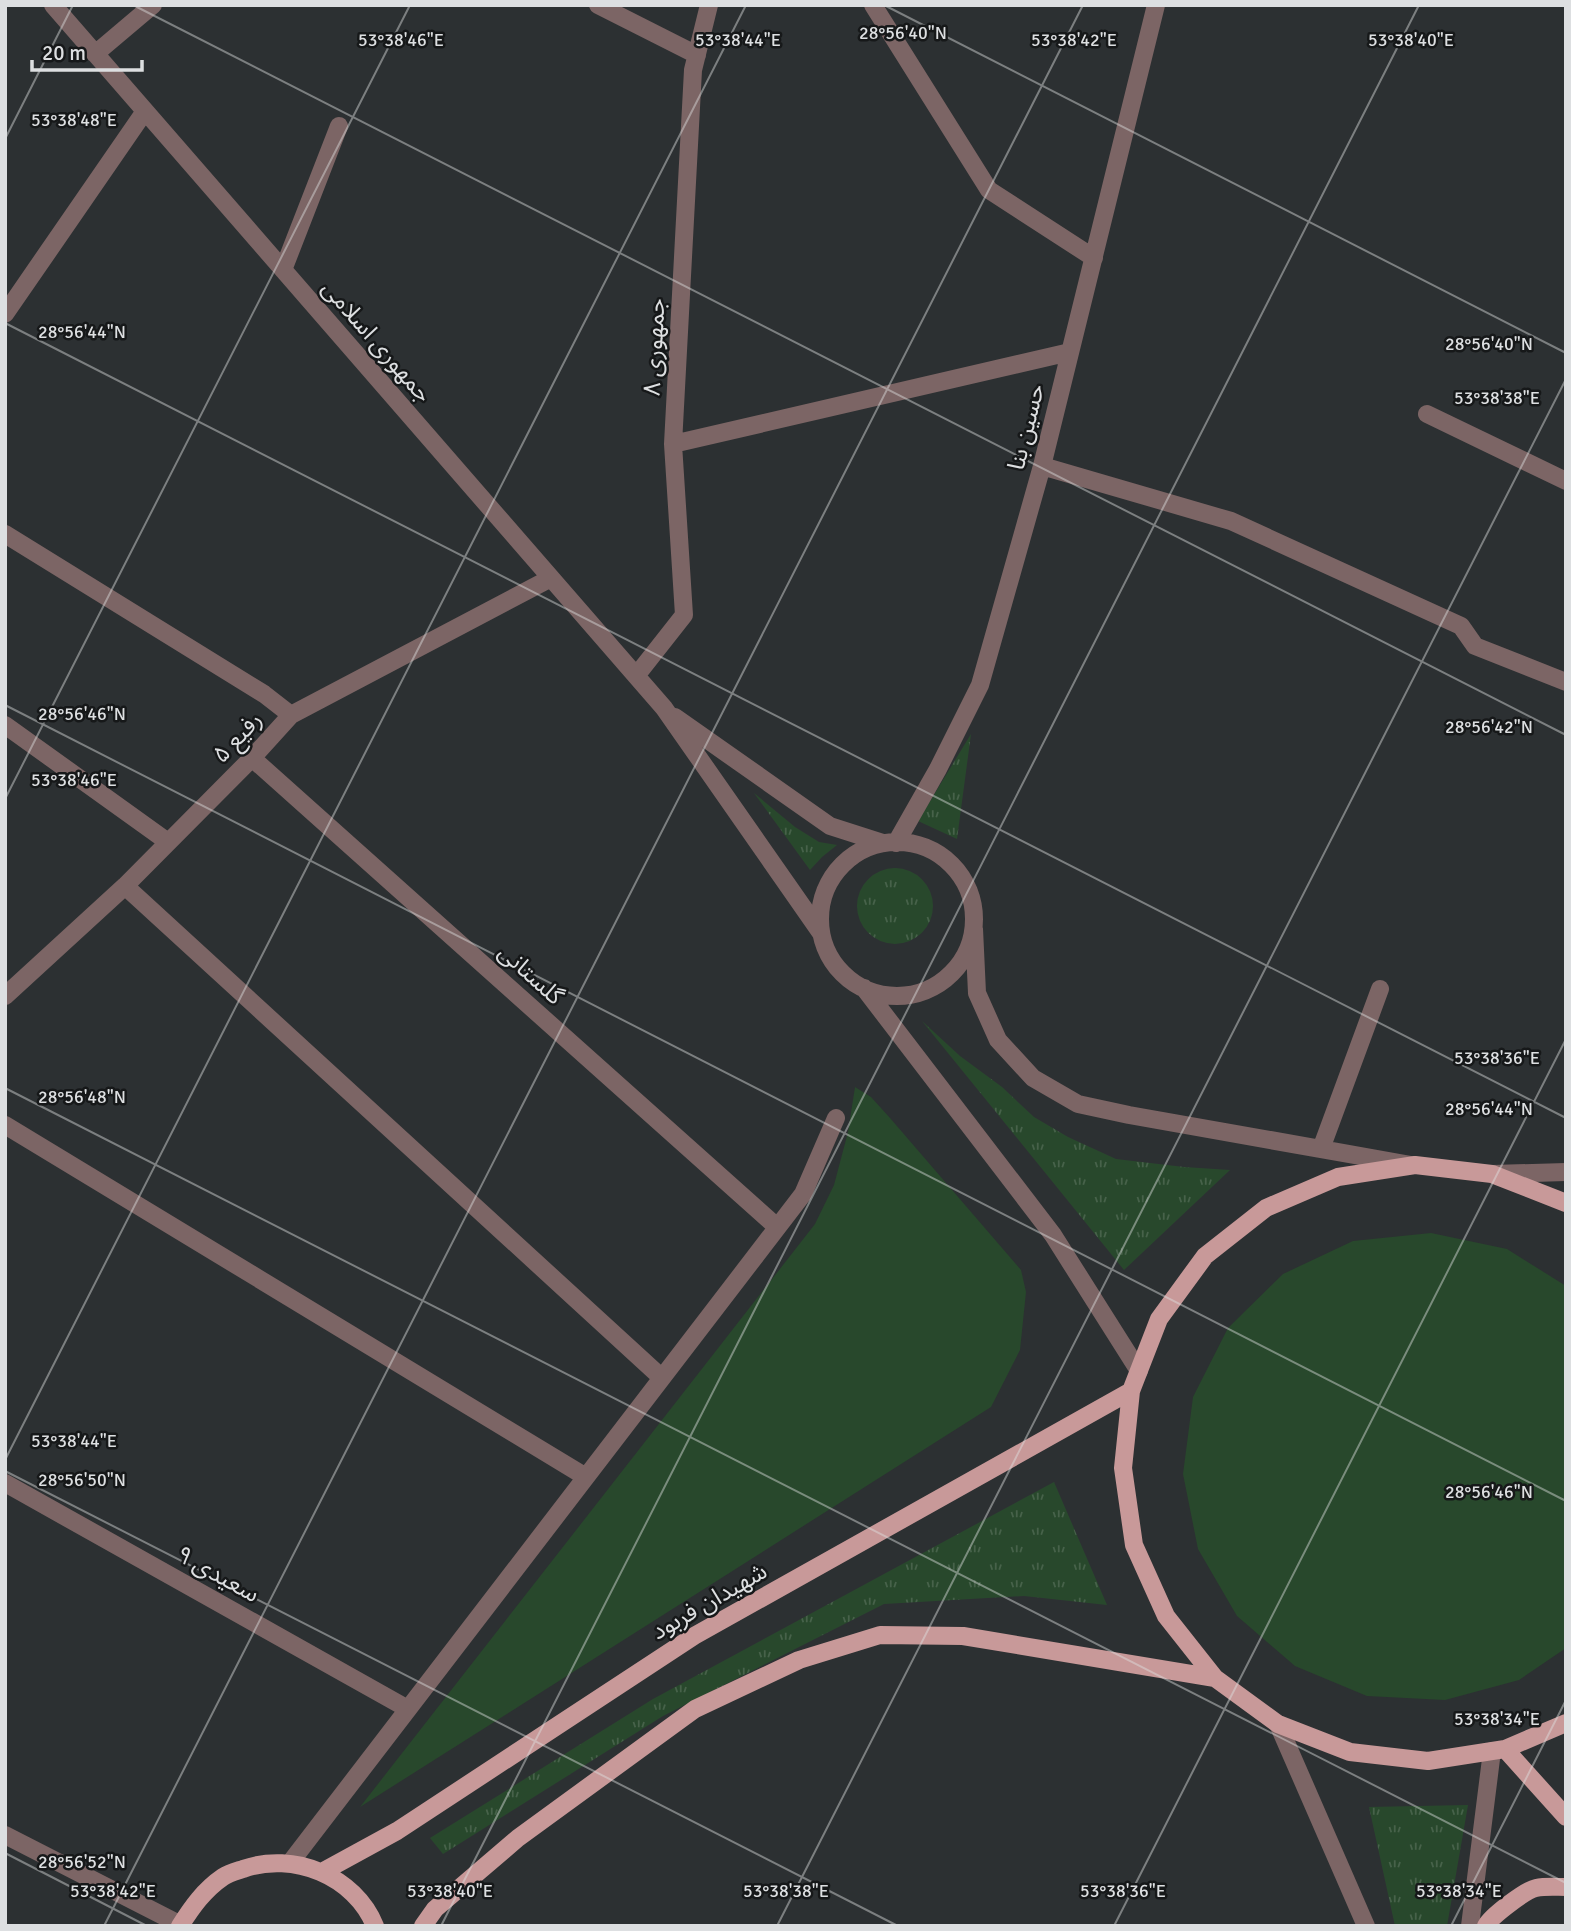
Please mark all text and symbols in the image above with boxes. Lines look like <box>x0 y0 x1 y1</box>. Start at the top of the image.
text: 28°56'40"N <box>859 22 947 44</box>
scale bar <box>32 28 142 72</box>
text: 53°38'46"E <box>358 29 444 51</box>
text: 53°38'44"E <box>695 29 781 51</box>
text: 53°38'42"E <box>1031 29 1117 51</box>
text: 53°38'40"E <box>1368 29 1454 51</box>
text: 20 m <box>42 40 86 66</box>
text: 53°38'48"E <box>31 109 117 131</box>
street label: جمهوری اسلامی <box>315 273 439 409</box>
street label: جمهوری ۸ <box>636 297 672 397</box>
text: 28°56'44"N <box>38 321 126 343</box>
text: 28°56'40"N <box>1445 333 1533 355</box>
street label: حسین بنا <box>1001 381 1051 473</box>
text: 53°38'38"E <box>1454 387 1540 409</box>
text: 28°56'46"N <box>38 703 126 725</box>
street label: رفیع ۵ <box>206 705 270 770</box>
text: 28°56'42"N <box>1445 716 1533 738</box>
text: 53°38'46"E <box>31 769 117 791</box>
street label: گلستانی <box>492 937 571 1012</box>
text: 53°38'36"E <box>1454 1047 1540 1069</box>
text: 28°56'48"N <box>38 1086 126 1108</box>
text: 28°56'44"N <box>1445 1098 1533 1120</box>
text: 53°38'44"E <box>31 1430 117 1452</box>
text: 28°56'50"N <box>38 1469 126 1491</box>
text: 28°56'46"N <box>1445 1481 1533 1503</box>
street label: سعیدی ۹ <box>171 1539 265 1609</box>
street label: شهيدان فربود <box>646 1556 772 1646</box>
text: 53°38'34"E <box>1454 1708 1540 1730</box>
text: 28°56'52"N <box>38 1851 126 1873</box>
text: 53°38'42"E <box>70 1880 156 1902</box>
text: 53°38'40"E <box>407 1880 493 1902</box>
text: 53°38'38"E <box>743 1880 829 1902</box>
text: 53°38'36"E <box>1080 1880 1166 1902</box>
text: 53°38'34"E <box>1416 1880 1502 1902</box>

